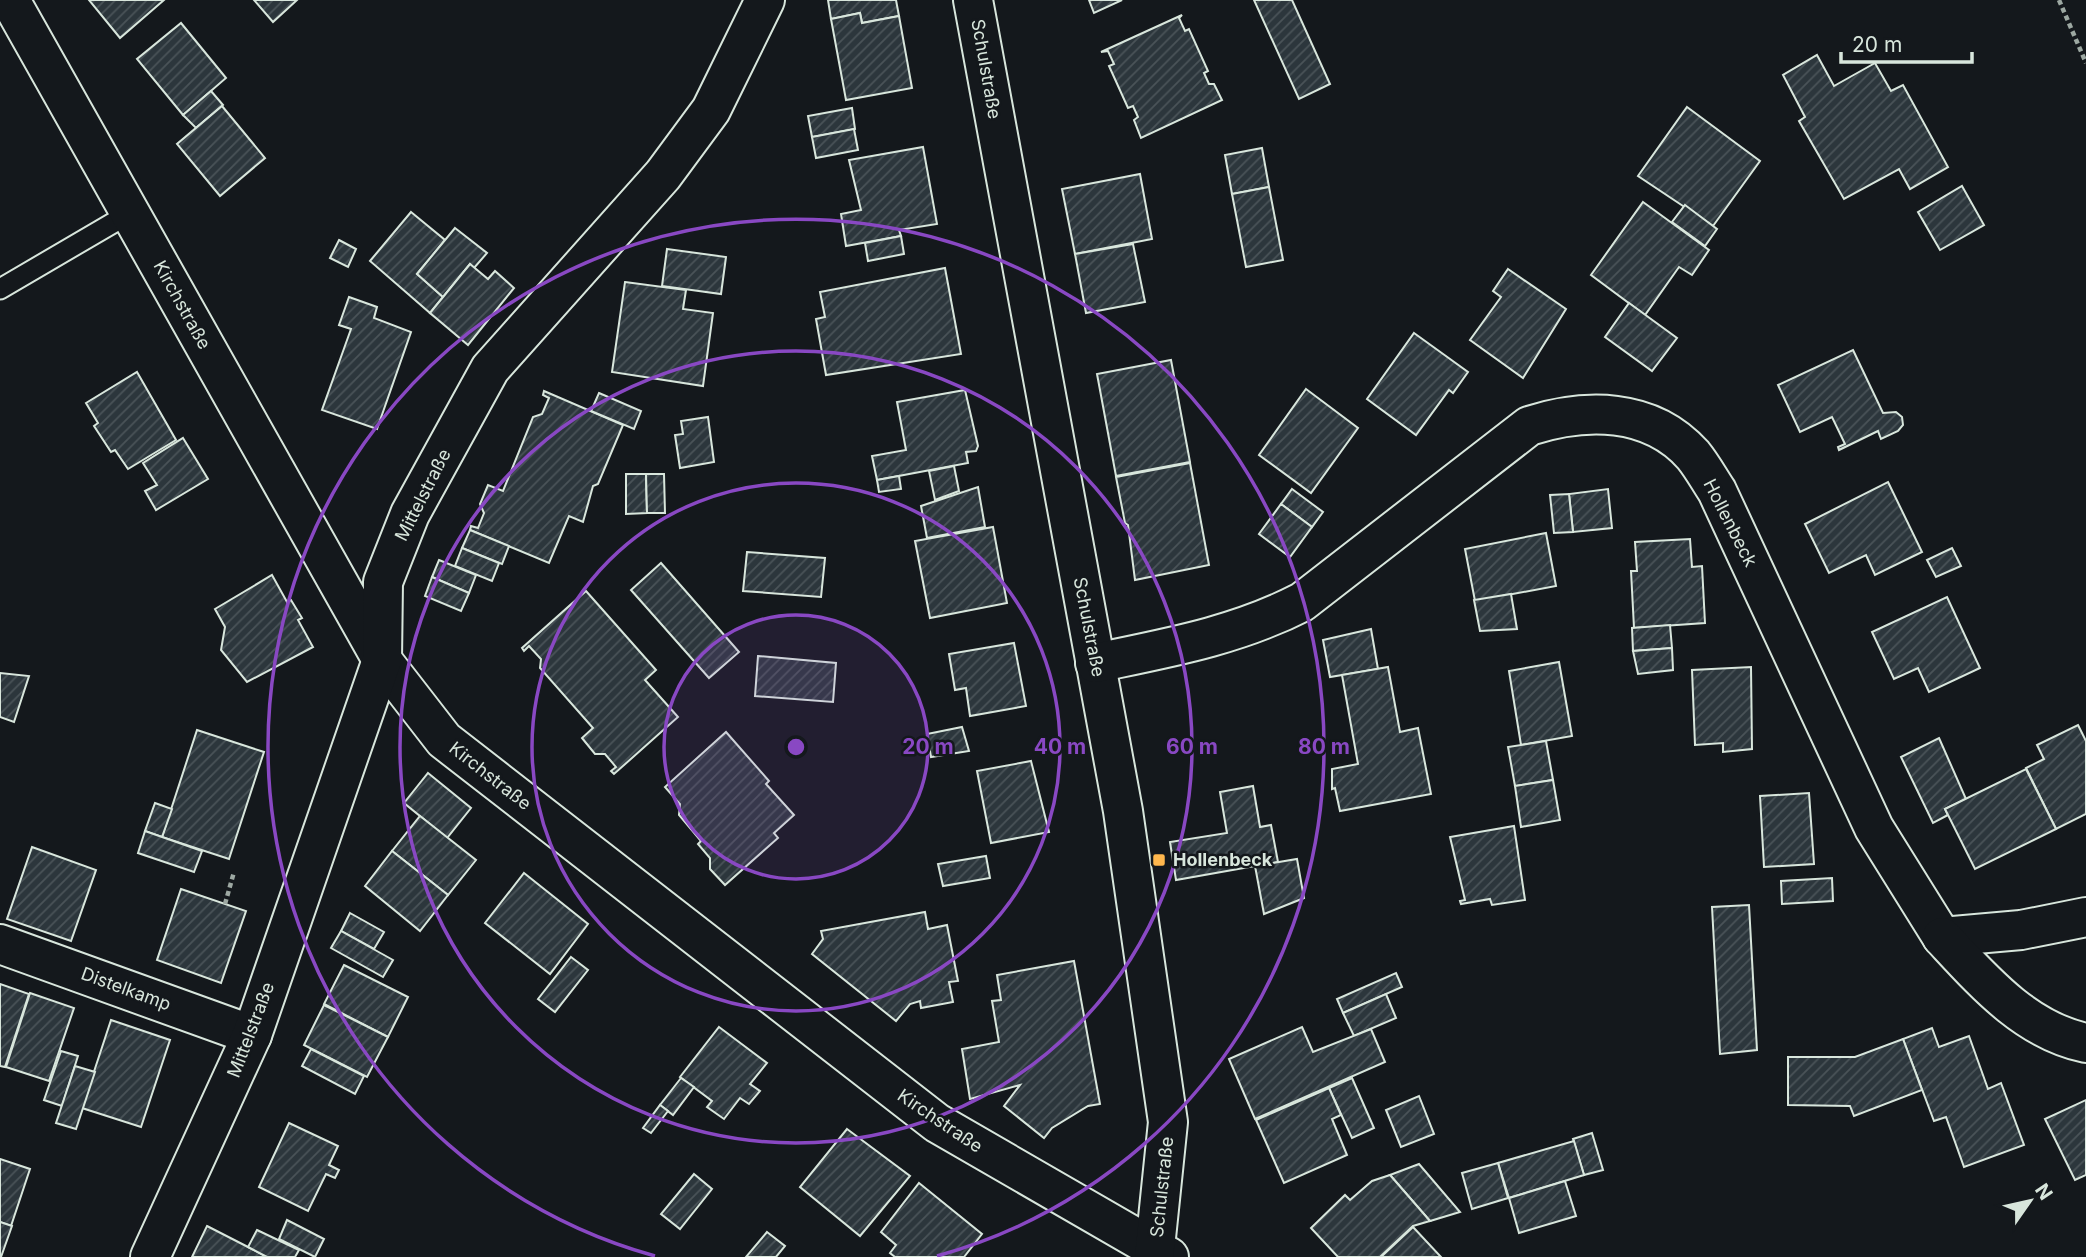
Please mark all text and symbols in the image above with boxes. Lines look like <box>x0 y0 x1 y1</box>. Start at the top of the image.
street label: Schulstraße <box>967 17 1006 121</box>
scale bar <box>1841 21 1972 65</box>
text: 20 m <box>1852 32 1902 57</box>
street label: Kirchstraße <box>149 257 215 353</box>
street label: Mittelstraße <box>390 445 455 544</box>
street label: Hollenbeck <box>1699 475 1762 570</box>
street label: Schulstraße <box>1070 575 1109 679</box>
text: 20 m <box>902 734 954 759</box>
text: 40 m <box>1034 734 1086 759</box>
text: 60 m <box>1166 734 1218 759</box>
text: 80 m <box>1298 734 1350 759</box>
centre of rings <box>784 735 808 759</box>
street label: Kirchstraße <box>445 737 535 814</box>
place label: Hollenbeck <box>1173 849 1273 870</box>
marker: Hollenbeck <box>1151 852 1167 868</box>
street label: Distelkamp <box>78 963 174 1015</box>
street label: Mittelstraße <box>223 979 278 1080</box>
street label: Kirchstraße <box>894 1084 987 1157</box>
street label: Schulstraße <box>1146 1135 1177 1238</box>
north arrow <box>1995 1166 2065 1236</box>
text: N <box>2030 1179 2057 1204</box>

